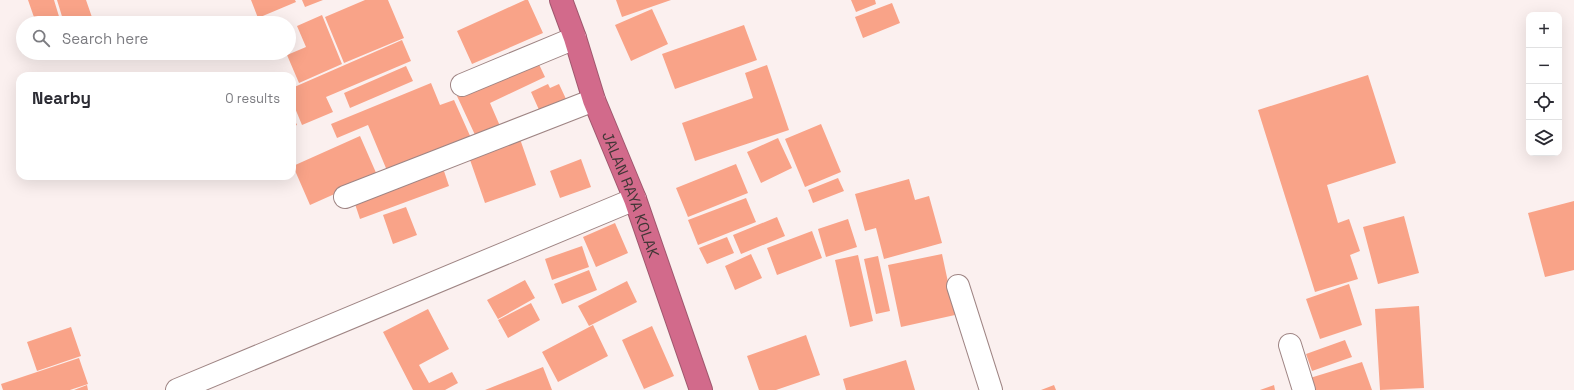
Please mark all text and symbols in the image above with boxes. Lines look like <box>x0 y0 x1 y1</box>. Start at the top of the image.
map controls <box>1526 12 1562 156</box>
button: + <box>1526 12 1562 48</box>
search box <box>16 16 296 60</box>
icon: search <box>30 27 52 49</box>
text: Search here <box>62 29 148 48</box>
button: − <box>1526 48 1562 84</box>
button: locate <box>1526 84 1562 120</box>
text: Nearby <box>32 87 91 109</box>
text: 0 results <box>225 90 280 107</box>
button: layers <box>1526 120 1562 156</box>
street label: JALAN RAYA KOLAK <box>599 128 664 260</box>

